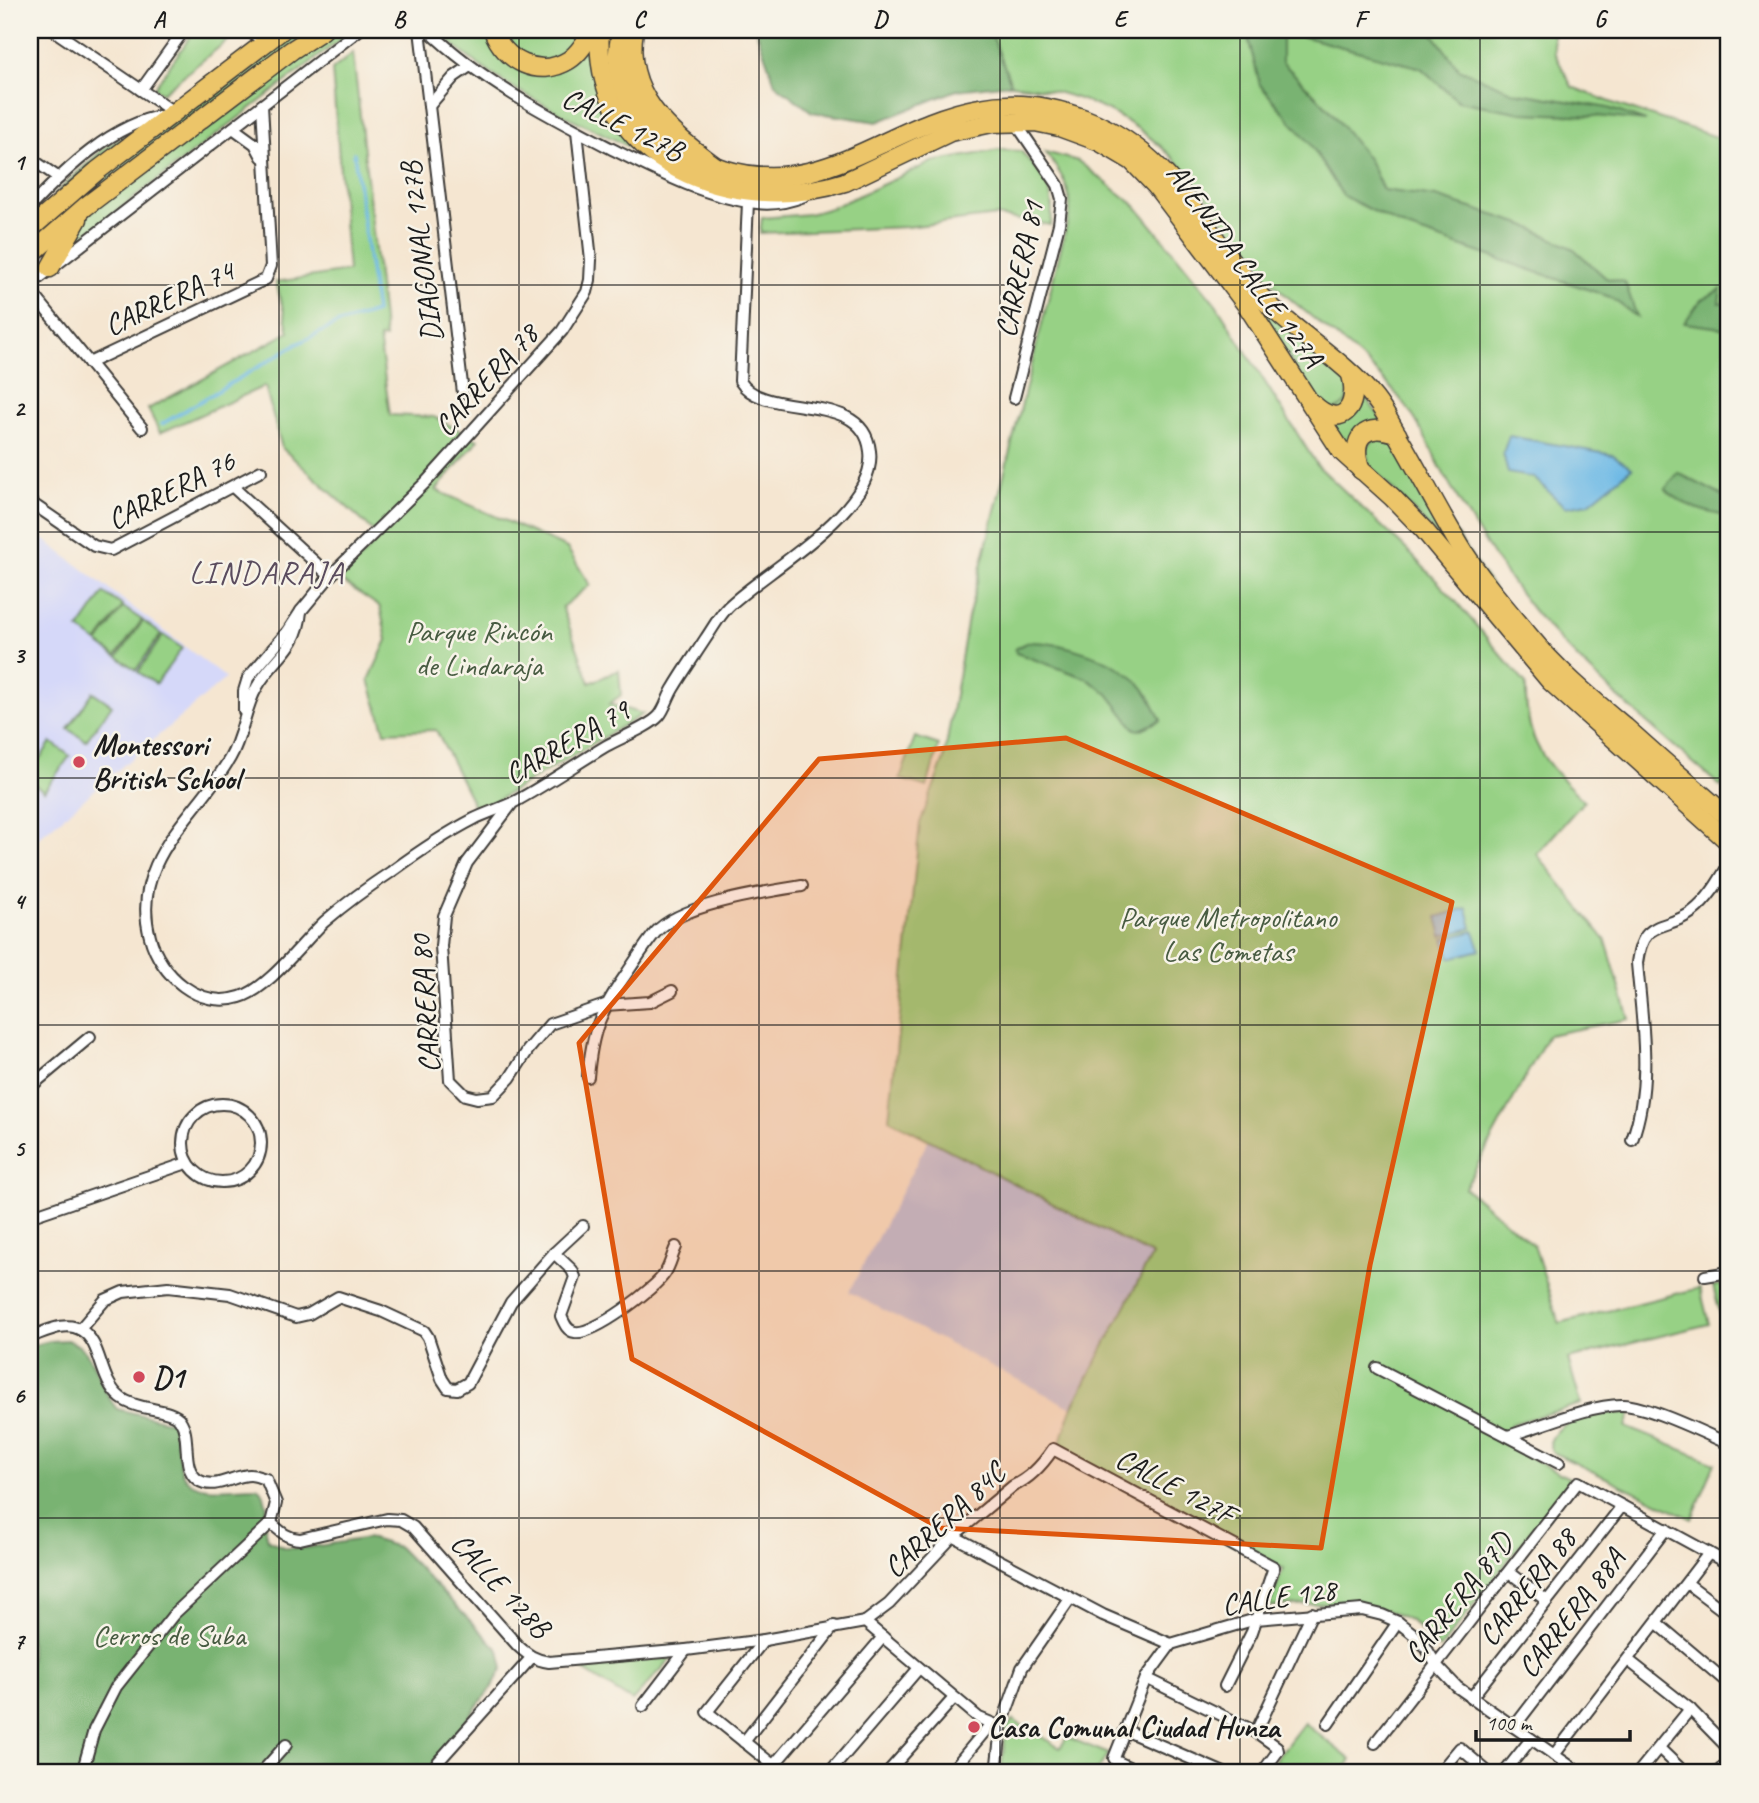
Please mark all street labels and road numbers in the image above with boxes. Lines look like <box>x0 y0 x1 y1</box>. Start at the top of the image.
street label: CALLE 127B <box>556 78 692 171</box>
street label: AVENIDA CALLE 127A <box>1158 155 1333 376</box>
street label: DIAGONAL 127B <box>391 157 451 344</box>
street label: CARRERA 81 <box>986 196 1052 341</box>
street label: CARRERA 74 <box>98 251 242 344</box>
street label: CARRERA 78 <box>426 314 548 444</box>
street label: CARRERA 76 <box>101 441 243 538</box>
street label: CARRERA 79 <box>498 690 639 793</box>
street label: CARRERA 80 <box>401 931 449 1074</box>
street label: CALLE 127F <box>1109 1439 1246 1536</box>
street label: CARRERA 84C <box>875 1452 1015 1586</box>
street label: CARRERA 88 <box>1469 1519 1586 1653</box>
street label: CARRERA 87D <box>1395 1523 1523 1671</box>
street label: CALLE 128B <box>443 1524 561 1647</box>
street label: CARRERA 88A <box>1509 1539 1634 1685</box>
street label: CALLE 128 <box>1220 1570 1341 1624</box>

